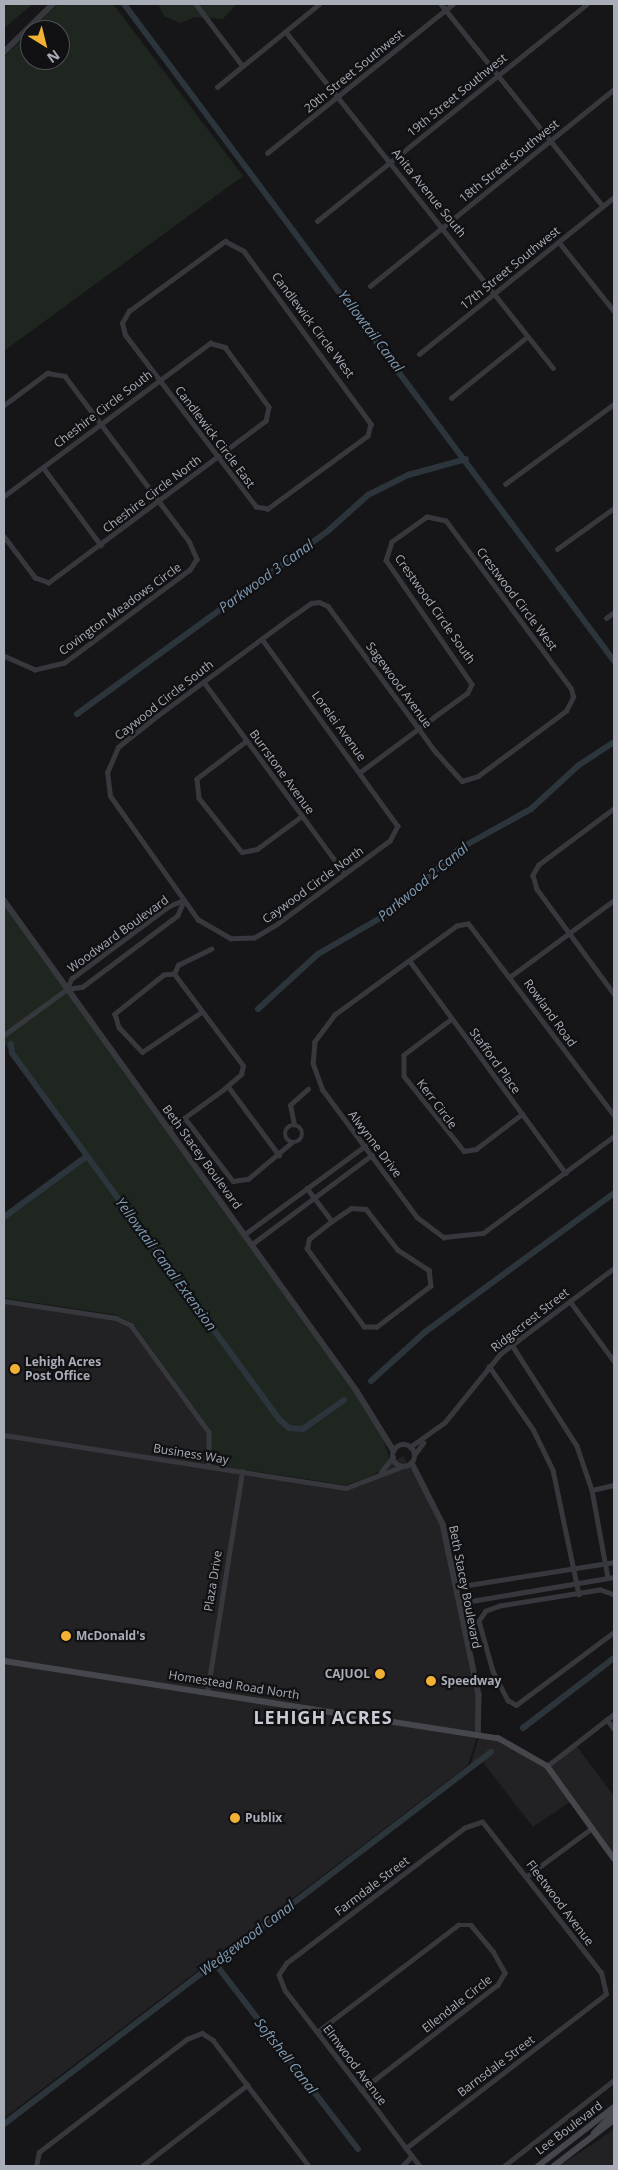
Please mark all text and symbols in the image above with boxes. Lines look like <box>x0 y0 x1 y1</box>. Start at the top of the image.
north arrow <box>20 20 70 70</box>
street label: 20th Street Southwest <box>301 26 407 116</box>
text: N <box>43 46 64 68</box>
street label: 19th Street Southwest <box>404 50 510 140</box>
street label: 18th Street Southwest <box>456 116 562 206</box>
street label: Anita Avenue South <box>389 146 469 240</box>
street label: 17th Street Southwest <box>457 223 563 313</box>
street label: Candlewick Circle West <box>269 270 357 380</box>
water label: Yellowtail Canal <box>335 287 407 375</box>
street label: Cheshire Circle South <box>51 367 155 451</box>
street label: Candlewick Circle East <box>172 383 258 491</box>
street label: Cheshire Circle North <box>100 452 204 536</box>
water label: Parkwood 3 Canal <box>215 536 317 616</box>
street label: Crestwood Circle West <box>474 545 560 653</box>
street label: Crestwood Circle South <box>392 551 478 667</box>
street label: Covington Meadows Circle <box>56 560 184 658</box>
street label: Sagewood Avenue <box>363 639 435 731</box>
street label: Caywood Circle South <box>112 657 216 743</box>
street label: Lorelei Avenue <box>309 688 369 764</box>
street label: Burrstone Avenue <box>246 727 318 817</box>
water label: Parkwood 2 Canal <box>374 839 472 925</box>
street label: Caywood Circle North <box>260 844 366 926</box>
street label: Woodward Boulevard <box>65 893 171 975</box>
street label: Rowland Road <box>521 976 579 1050</box>
street label: Stafford Place <box>466 1025 524 1097</box>
street label: Kerr Circle <box>414 1076 460 1132</box>
street label: Beth Stacey Boulevard <box>159 1102 245 1212</box>
street label: Alwynne Drive <box>345 1108 405 1180</box>
water label: Yellowtail Canal Extension <box>112 1194 220 1334</box>
street label: Ridgecrest Street <box>488 1285 572 1355</box>
place label: Lehigh Acres Post Office <box>25 1355 101 1383</box>
marker: Lehigh Acres Post Office <box>9 1363 21 1375</box>
street label: Business Way <box>152 1441 230 1467</box>
street label: Beth Stacey Boulevard <box>446 1524 484 1650</box>
street label: Plaza Drive <box>201 1549 225 1613</box>
place label: McDonald's <box>76 1629 145 1643</box>
marker: McDonald's <box>60 1630 72 1642</box>
place label: CAJUOL <box>325 1667 370 1681</box>
street label: Homestead Road North <box>168 1668 300 1702</box>
marker: CAJUOL <box>374 1668 386 1680</box>
place label: Speedway <box>441 1674 501 1688</box>
marker: Speedway <box>425 1675 437 1687</box>
district label: LEHIGH ACRES <box>252 1706 394 1728</box>
place label: Publix <box>245 1811 282 1825</box>
marker: Publix <box>229 1812 241 1824</box>
street label: Farmdale Street <box>332 1853 412 1919</box>
street label: Fleetwood Avenue <box>523 1858 597 1948</box>
water label: Wedgewood Canal <box>196 1897 298 1979</box>
street label: Ellendale Circle <box>419 1972 495 2036</box>
water label: Softshell Canal <box>251 2015 321 2097</box>
street label: Elmwood Avenue <box>320 2022 390 2108</box>
street label: Barnsdale Street <box>455 2032 537 2100</box>
street label: Lee Boulevard <box>533 2098 605 2158</box>

